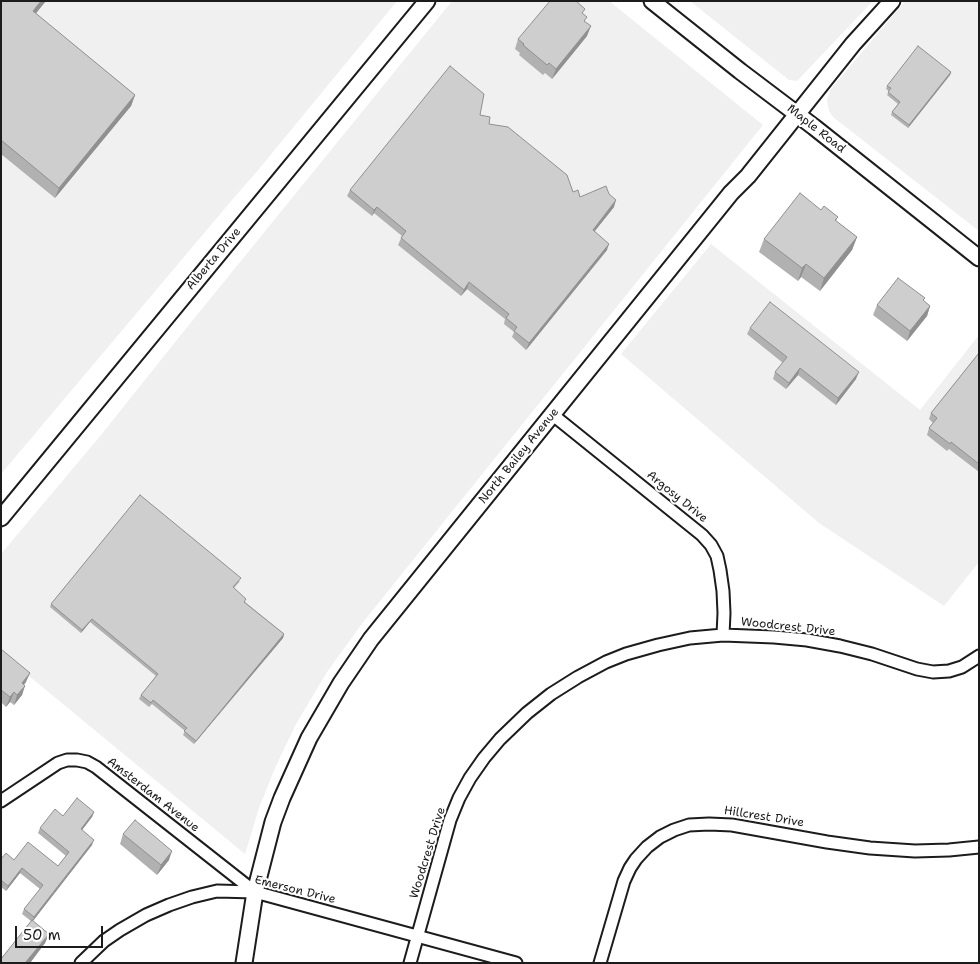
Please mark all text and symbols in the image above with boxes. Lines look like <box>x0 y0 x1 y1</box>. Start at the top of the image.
street label: Maple Road <box>784 102 848 156</box>
street label: Alberta Drive <box>184 225 244 293</box>
street label: North Bailey Avenue <box>476 405 562 507</box>
street label: Argosy Drive <box>644 468 710 526</box>
street label: Woodcrest Drive <box>740 615 836 639</box>
street label: Amsterdam Avenue <box>104 755 202 835</box>
street label: Hillcrest Drive <box>723 804 805 830</box>
street label: Woodcrest Drive <box>407 805 449 901</box>
street label: Emerson Drive <box>253 873 337 907</box>
scale bar <box>18 916 105 948</box>
text: 50 m <box>23 925 61 945</box>

